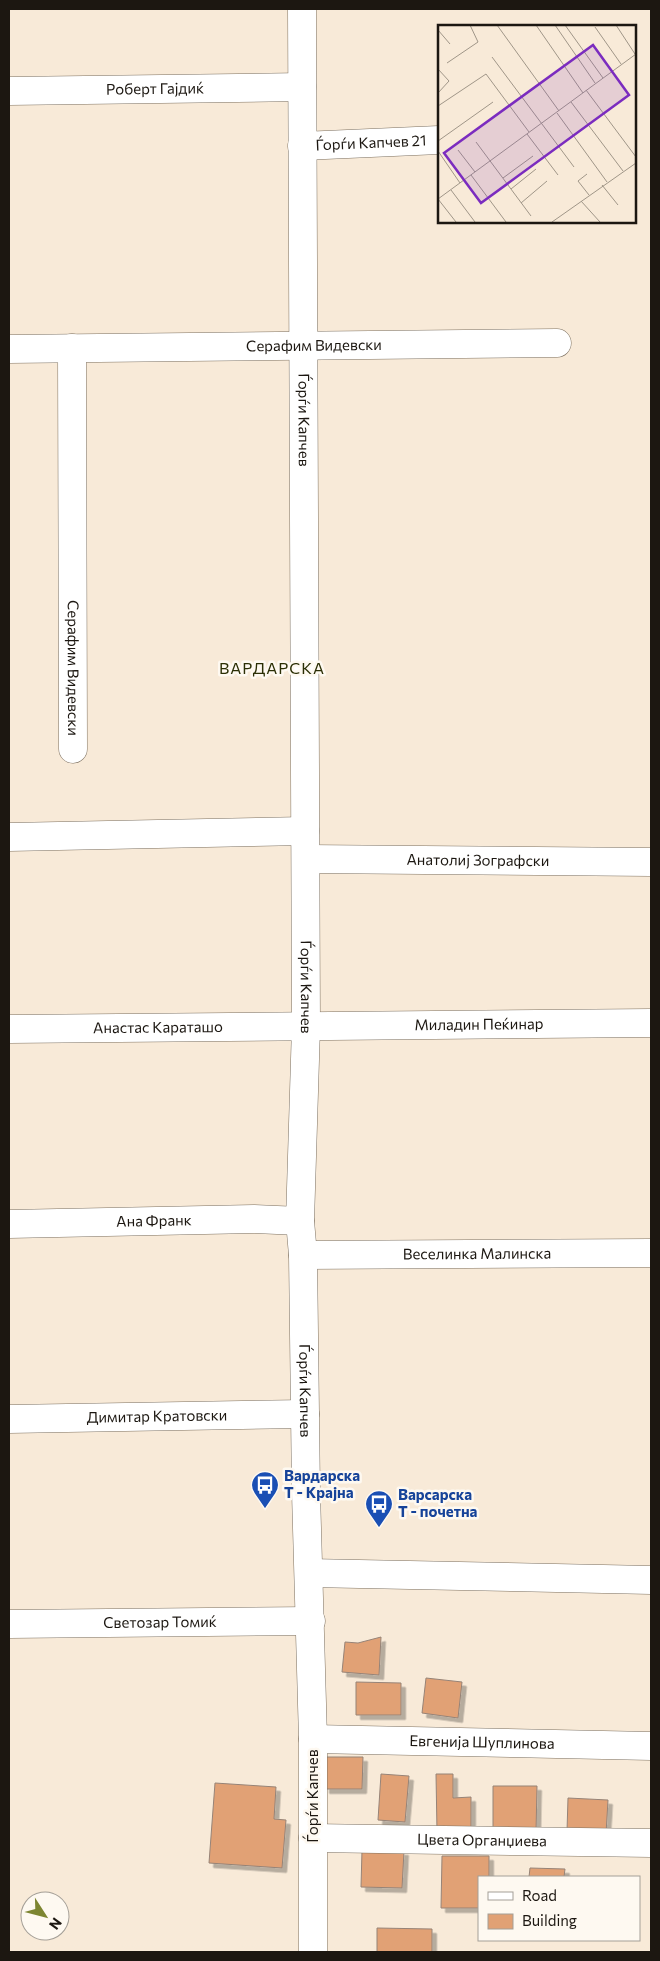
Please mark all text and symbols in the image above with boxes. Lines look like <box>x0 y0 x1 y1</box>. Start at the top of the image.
inset map <box>438 25 635 222</box>
street label: Роберт Гајдиќ <box>106 78 204 98</box>
street label: Ѓорѓи Капчев 21 <box>315 131 427 153</box>
street label: Серафим Видевски <box>246 335 382 354</box>
street label: Ѓорѓи Капчев <box>295 373 314 467</box>
street label: Серафим Видевски <box>65 600 83 736</box>
district label: ВАРДАРСКА <box>219 658 325 677</box>
street label: Анатолиј Зографски <box>406 850 550 869</box>
street label: Ѓорѓи Капчев <box>298 940 317 1034</box>
street label: Миладин Пеќинар <box>414 1014 544 1033</box>
street label: Анастас Караташо <box>93 1017 223 1036</box>
street label: Ана Франк <box>116 1210 192 1230</box>
street label: Веселинка Малинска <box>403 1244 551 1262</box>
street label: Ѓорѓи Капчев <box>296 1344 315 1438</box>
street label: Димитар Кратовски <box>86 1405 227 1426</box>
place label: Вардарска Т - Крајна <box>284 1466 360 1501</box>
bus stop icon: Вардарска Т - Крајна <box>250 1470 280 1509</box>
place label: Варсарска Т - почетна <box>398 1485 478 1520</box>
bus stop icon: Варсарска Т - почетна <box>364 1489 394 1528</box>
street label: Светозар Томиќ <box>103 1612 217 1631</box>
street label: Евгенија Шуплинова <box>409 1731 555 1752</box>
street label: Ѓорѓи Капчев <box>302 1749 321 1843</box>
street label: Цвета Органџиева <box>417 1830 547 1849</box>
legend <box>478 1876 640 1941</box>
text: Road <box>522 1886 557 1904</box>
north arrow <box>20 1891 70 1941</box>
text: Building <box>522 1911 577 1929</box>
text: N <box>46 1915 66 1933</box>

